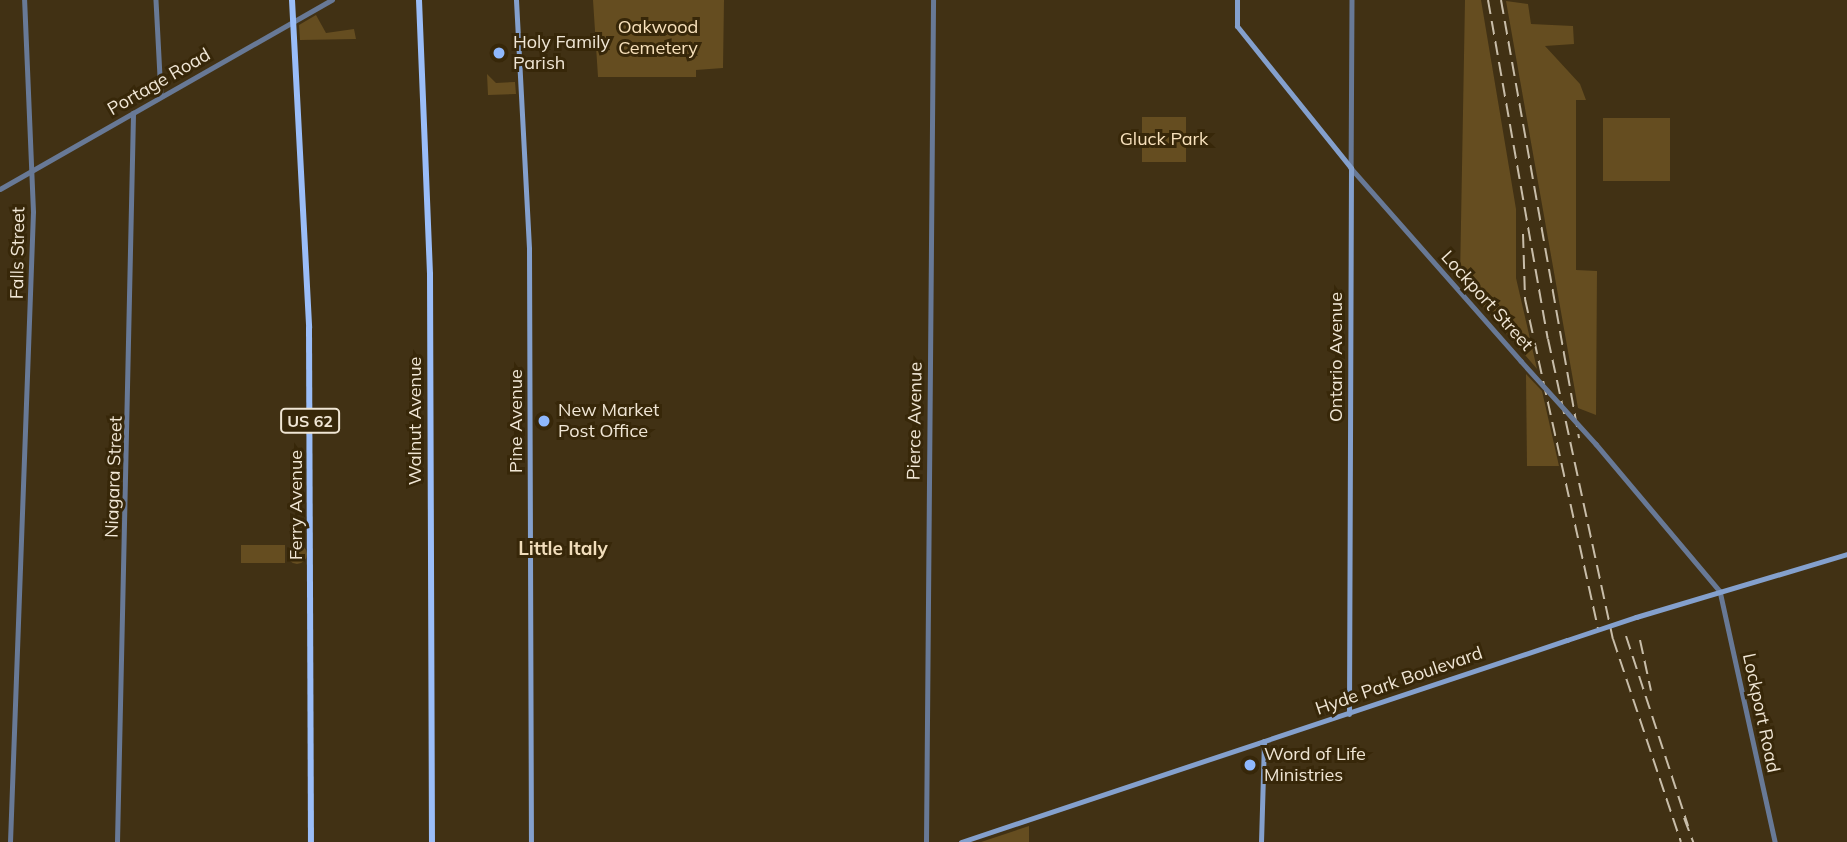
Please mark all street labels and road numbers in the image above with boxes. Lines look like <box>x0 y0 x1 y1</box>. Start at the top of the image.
street label: Portage Road <box>104 44 214 120</box>
street label: Falls Street <box>6 207 30 299</box>
street label: Lockport Street <box>1436 247 1538 355</box>
street label: Ontario Avenue <box>1325 292 1347 422</box>
street label: Walnut Avenue <box>404 357 426 485</box>
street label: Pierce Avenue <box>903 362 927 480</box>
street label: Pine Avenue <box>505 369 527 473</box>
road number: US 62 <box>278 408 342 434</box>
street label: Niagara Street <box>101 416 127 538</box>
street label: Ferry Avenue <box>285 450 307 560</box>
street label: Hyde Park Boulevard <box>1313 642 1485 720</box>
street label: Lockport Road <box>1738 651 1784 775</box>

